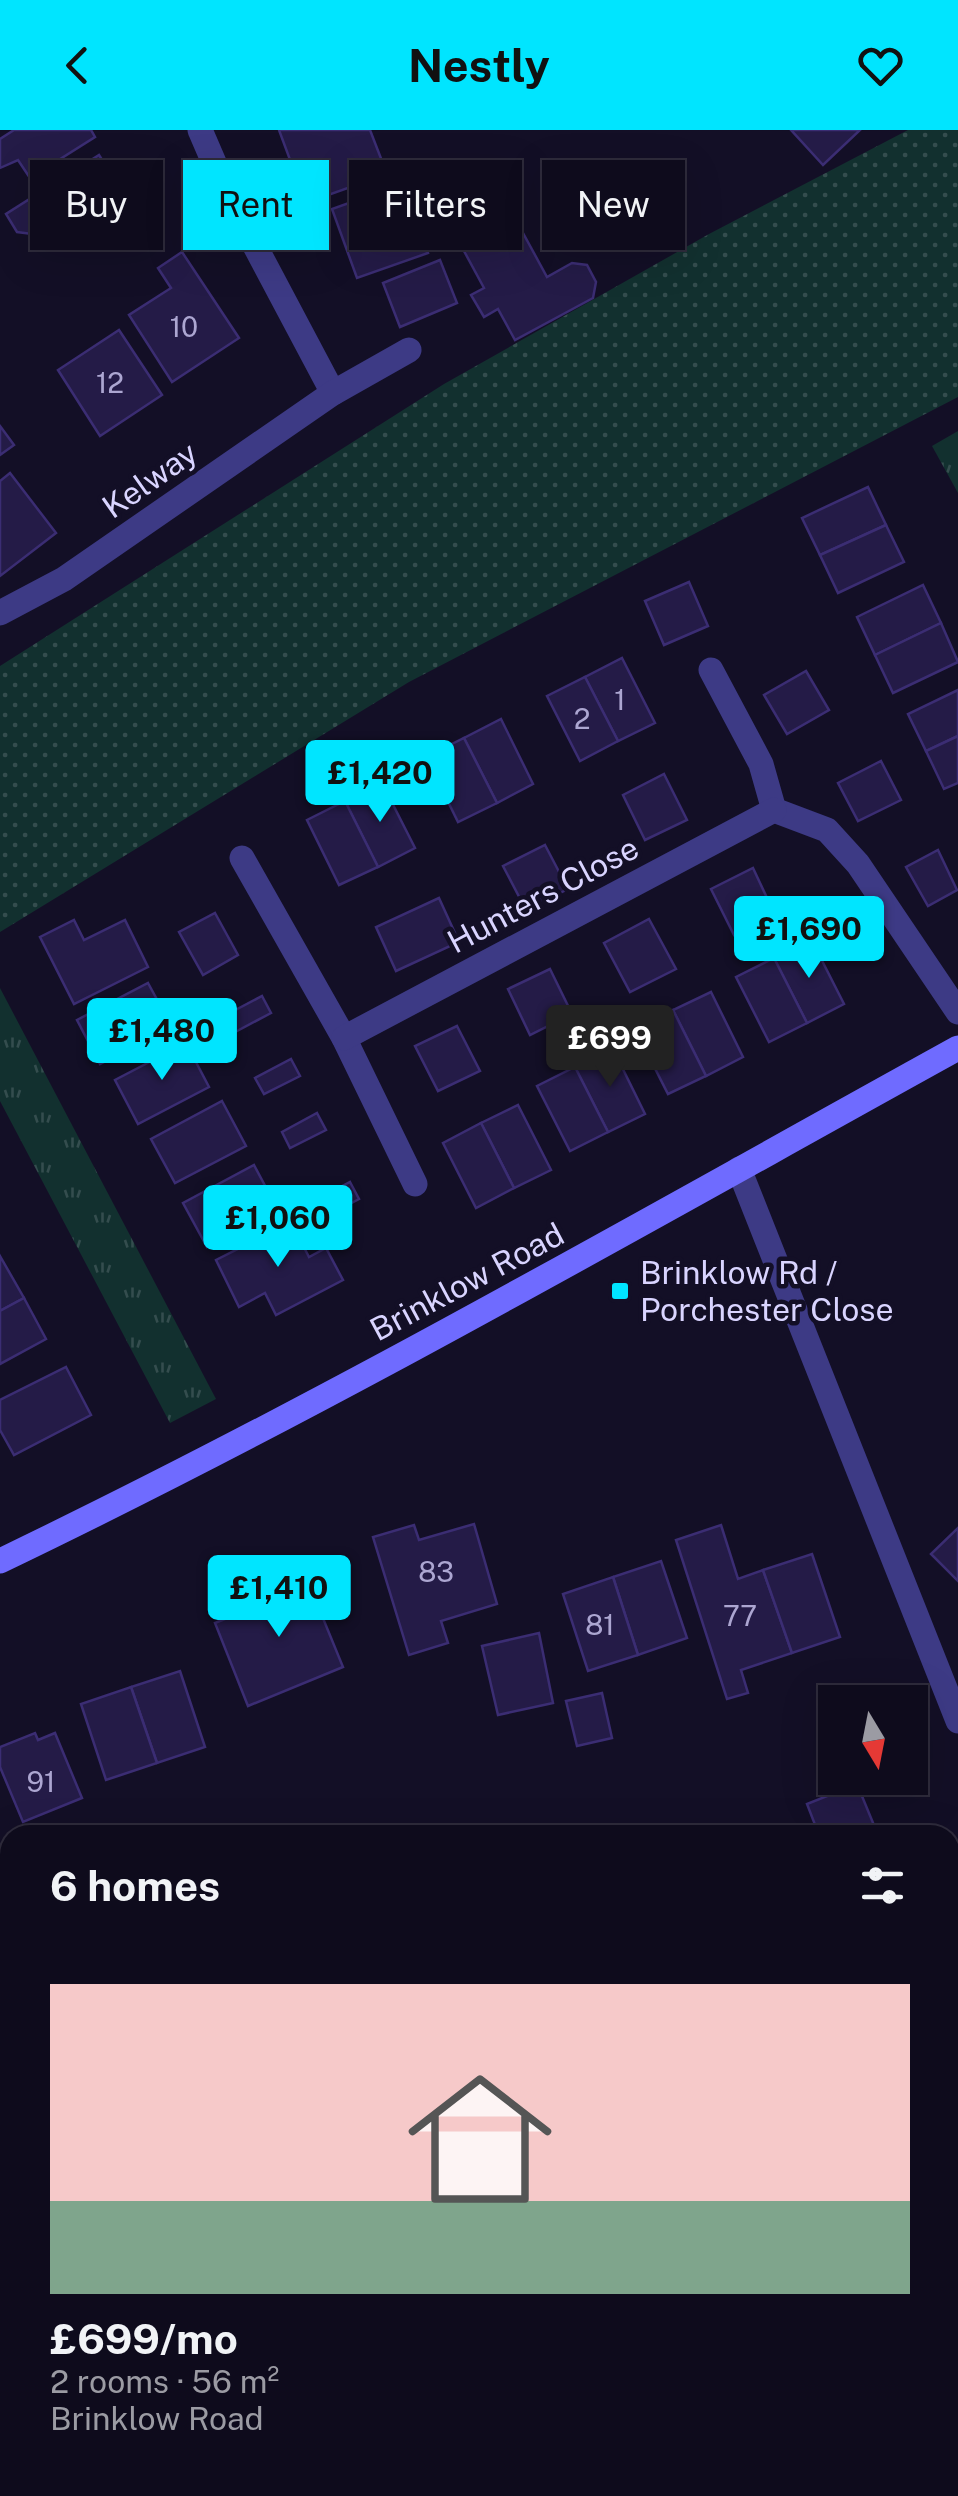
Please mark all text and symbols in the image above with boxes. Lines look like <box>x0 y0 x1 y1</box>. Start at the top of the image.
icon: back <box>50 38 105 93</box>
icon: heart <box>853 38 908 93</box>
text: Nestly <box>408 39 550 92</box>
chip: Buy <box>30 160 163 250</box>
chip: Rent <box>183 160 329 250</box>
chip: Filters <box>349 160 522 250</box>
chip: New <box>542 160 685 250</box>
house number: 10 <box>170 310 198 343</box>
house number: 12 <box>96 366 124 399</box>
street label: Kelway <box>95 434 204 525</box>
house number: 1 <box>614 683 626 716</box>
house number: 2 <box>574 702 590 735</box>
pin: £1,420 <box>299 740 461 825</box>
text: £1,420 <box>327 754 433 791</box>
street label: Hunters Close <box>441 829 644 960</box>
pin: £1,690 <box>728 896 890 981</box>
text: £1,690 <box>756 910 862 947</box>
pin: £1,480 <box>81 998 243 1083</box>
pin: £699 <box>551 1005 669 1090</box>
text: £1,480 <box>109 1012 215 1049</box>
text: £699 <box>568 1019 652 1056</box>
pin: £1,060 <box>197 1185 359 1270</box>
text: £1,060 <box>225 1199 331 1236</box>
street label: Brinklow Road <box>364 1215 570 1348</box>
place label: Brinklow Rd / Porchester Close <box>640 1254 894 1328</box>
marker: Brinklow Rd / Porchester Close <box>609 1280 631 1302</box>
pin: £1,410 <box>198 1555 360 1640</box>
house number: 83 <box>418 1555 454 1588</box>
text: £1,410 <box>230 1569 328 1606</box>
house number: 77 <box>723 1599 757 1632</box>
house number: 81 <box>585 1608 615 1641</box>
north arrow <box>818 1685 928 1795</box>
map controls <box>818 1685 928 1795</box>
house number: 91 <box>27 1765 55 1798</box>
icon: filters <box>855 1858 910 1913</box>
text: 6 homes <box>50 1861 220 1910</box>
icon: home <box>390 2049 570 2229</box>
text: £699/mo <box>50 2314 238 2363</box>
text: 2 rooms · 56 m² <box>50 2363 279 2400</box>
text: Brinklow Road <box>50 2400 264 2437</box>

